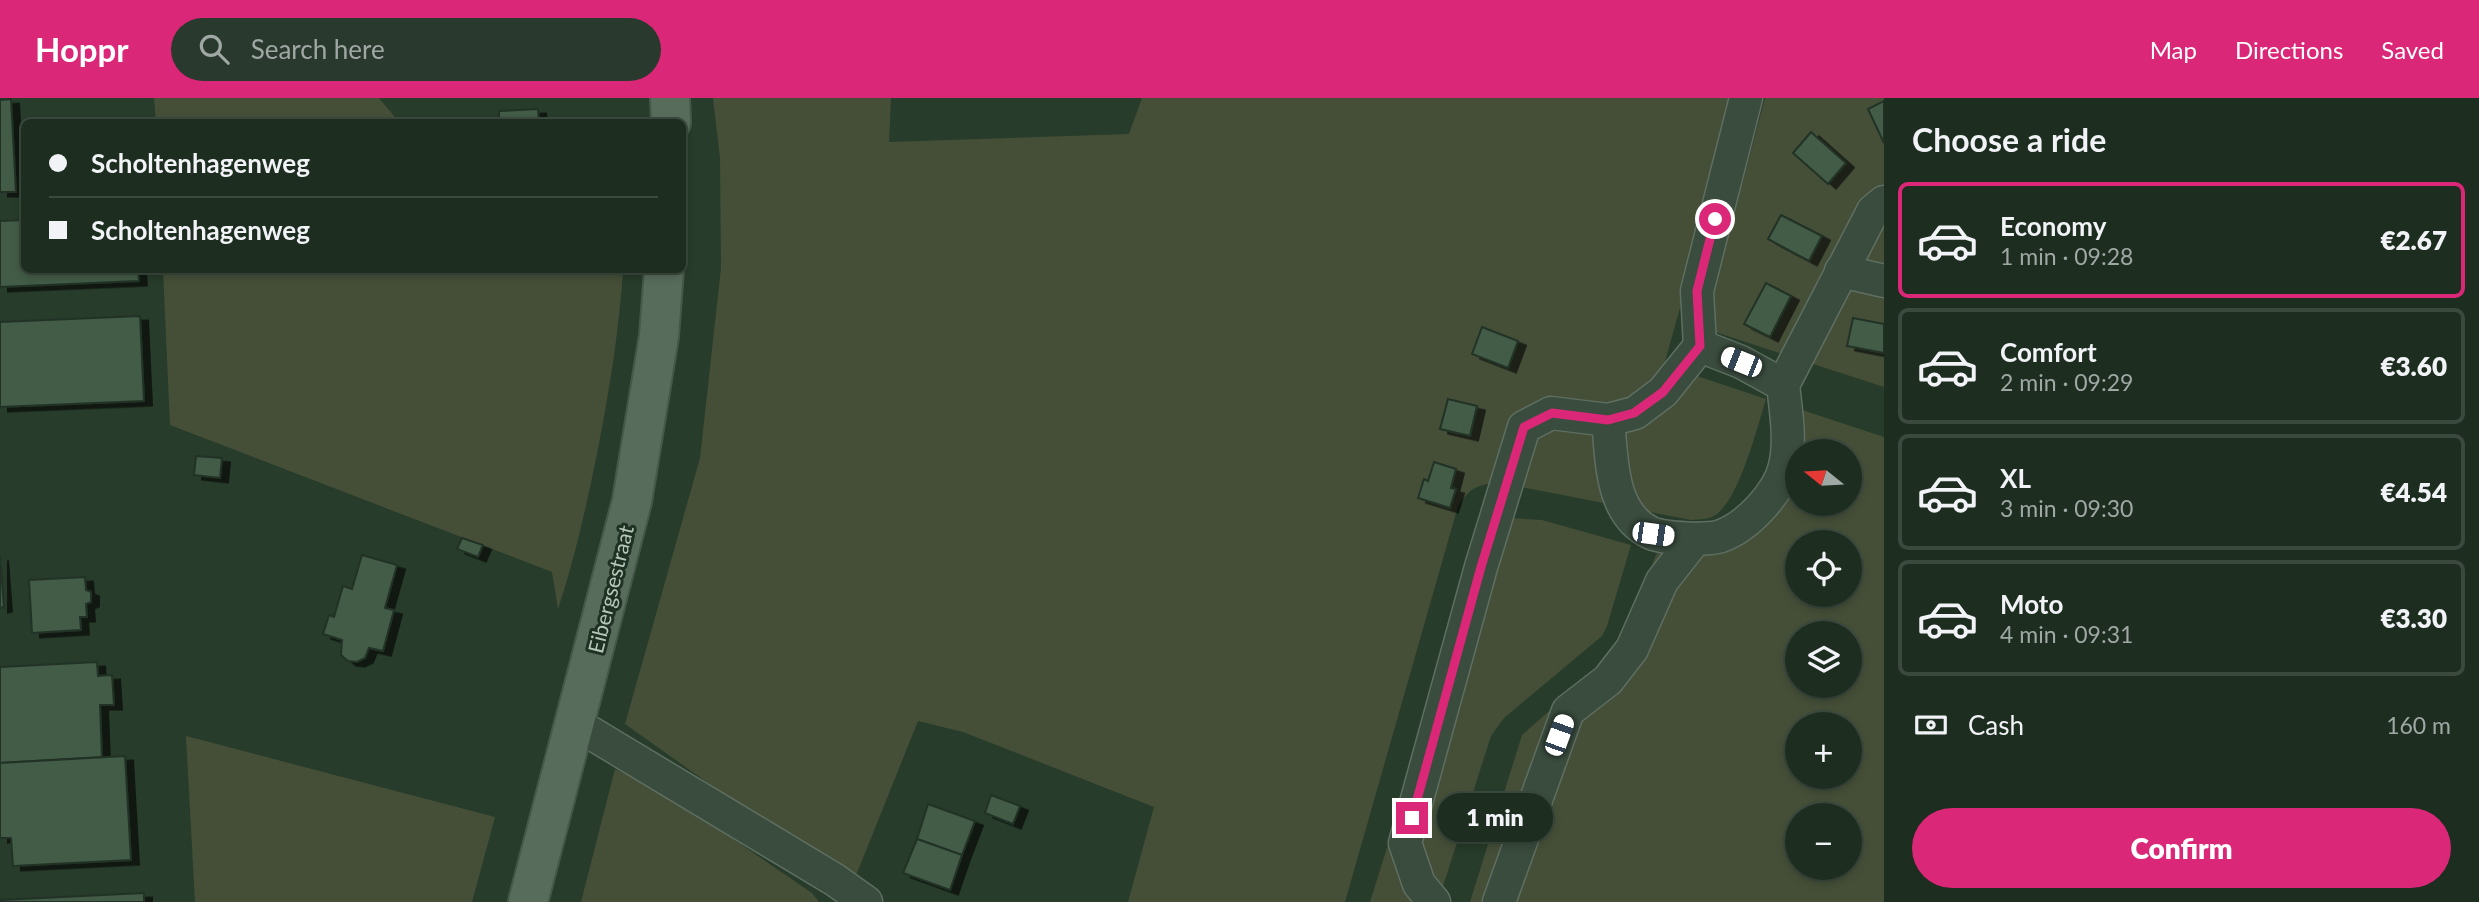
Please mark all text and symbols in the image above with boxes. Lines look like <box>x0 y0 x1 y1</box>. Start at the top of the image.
search box <box>171 18 661 81</box>
text: Hoppr <box>35 29 129 69</box>
icon: search <box>195 30 233 68</box>
text: Search here <box>251 33 385 65</box>
text: Map <box>2150 35 2197 64</box>
text: Directions <box>2235 35 2343 64</box>
text: Saved <box>2381 35 2444 64</box>
text: Choose a ride <box>1912 120 2106 159</box>
text: Scholtenhagenweg <box>91 147 310 179</box>
route start <box>1699 203 1731 235</box>
icon: car <box>1916 209 1979 272</box>
text: Economy <box>2000 210 2106 242</box>
text: Scholtenhagenweg <box>91 214 310 246</box>
text: €2.67 <box>2380 224 2447 256</box>
text: 1 min · 09:28 <box>2000 242 2133 270</box>
icon: car <box>1916 335 1979 398</box>
text: Comfort <box>2000 336 2097 368</box>
car <box>1718 344 1765 380</box>
text: €3.60 <box>2380 350 2447 382</box>
text: 2 min · 09:29 <box>2000 368 2133 396</box>
north arrow <box>1785 439 1862 516</box>
map controls <box>1785 439 1862 880</box>
icon: car <box>1916 461 1979 524</box>
text: XL <box>2000 462 2031 494</box>
text: €4.54 <box>2380 476 2447 508</box>
text: 3 min · 09:30 <box>2000 494 2133 522</box>
car <box>1631 521 1676 547</box>
street label: Eibergsestraat <box>582 522 638 656</box>
button: locate <box>1785 530 1862 607</box>
icon: car <box>1916 587 1979 650</box>
text: Moto <box>2000 588 2063 620</box>
text: €3.30 <box>2380 602 2447 634</box>
text: 4 min · 09:31 <box>2000 620 2133 648</box>
button: layers <box>1785 621 1862 698</box>
icon: cash <box>1912 706 1950 744</box>
text: Cash <box>1968 709 2024 741</box>
text: 160 m <box>2386 711 2451 739</box>
car <box>1542 712 1577 758</box>
button: + <box>1785 712 1862 789</box>
callout: 1 min <box>1436 794 1552 842</box>
route end <box>1396 802 1428 834</box>
text: 1 min <box>1466 803 1524 831</box>
button: − <box>1785 803 1862 880</box>
button: Confirm <box>1912 808 2451 888</box>

